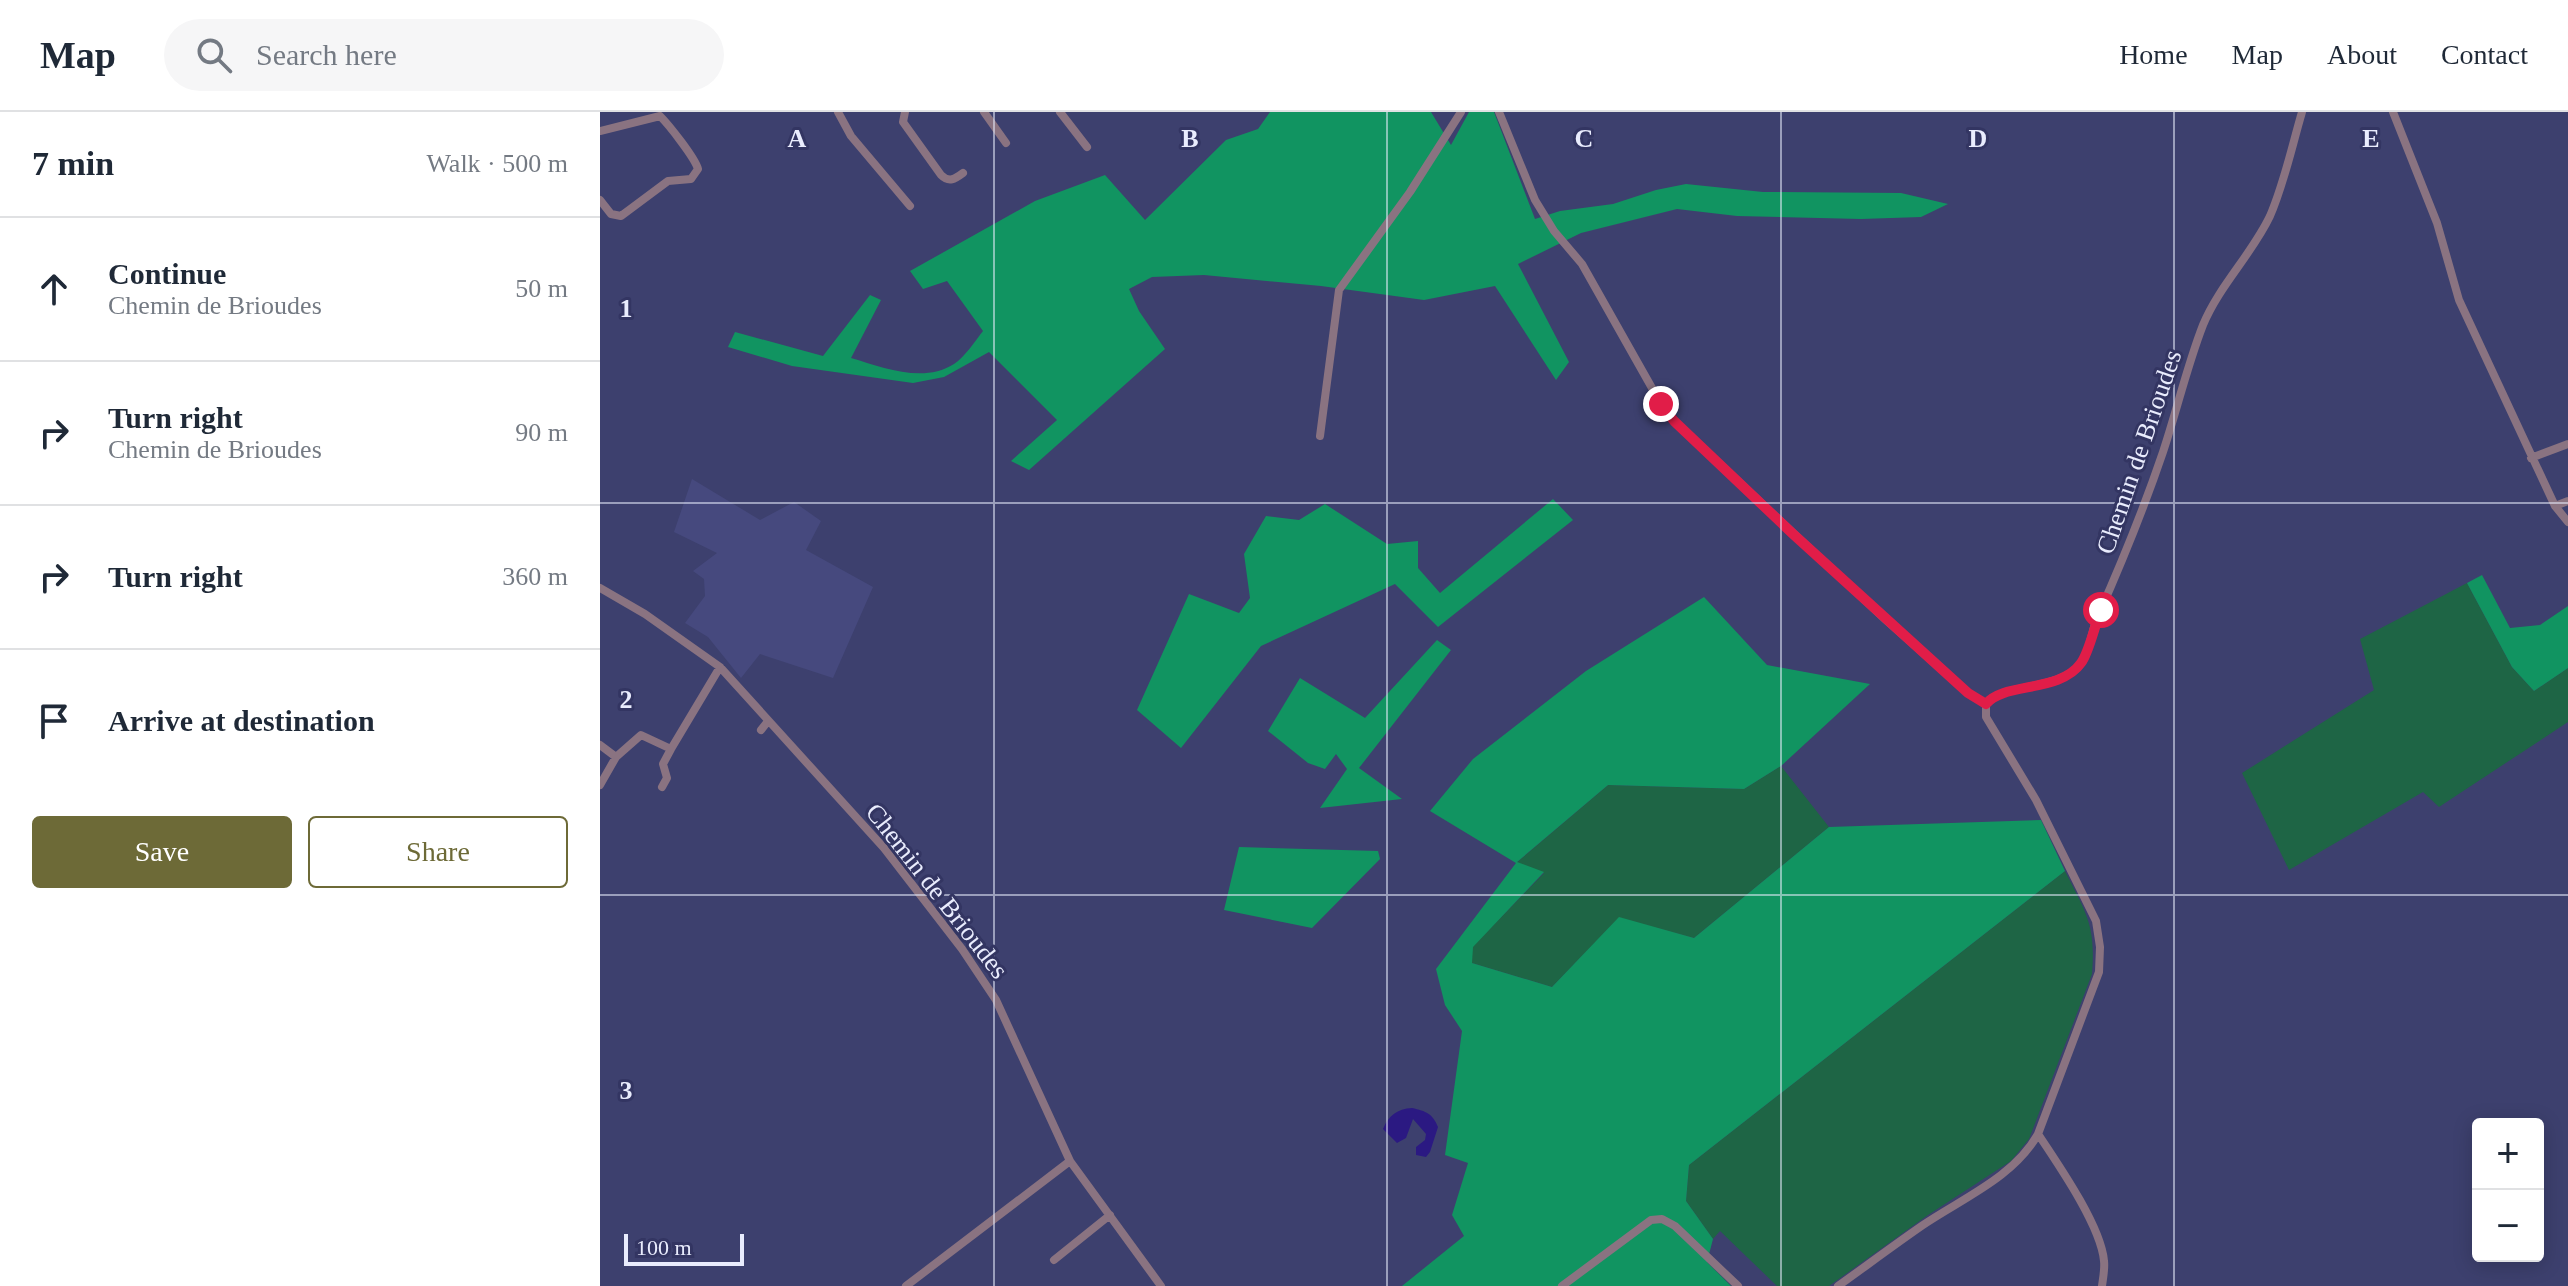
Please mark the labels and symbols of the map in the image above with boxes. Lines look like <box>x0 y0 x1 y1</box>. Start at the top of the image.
text: A <box>788 124 807 153</box>
text: B <box>1181 124 1199 153</box>
text: C <box>1575 124 1593 153</box>
text: D <box>1969 124 1987 153</box>
text: E <box>2362 124 2380 153</box>
text: 1 <box>620 294 633 323</box>
street label: Chemin de Brioudes <box>2090 346 2188 558</box>
route end <box>1643 386 1679 422</box>
route start <box>2083 592 2119 628</box>
text: 2 <box>620 685 633 714</box>
street label: Chemin de Brioudes <box>860 798 1014 984</box>
text: 3 <box>620 1076 633 1105</box>
scale bar <box>624 1230 744 1266</box>

